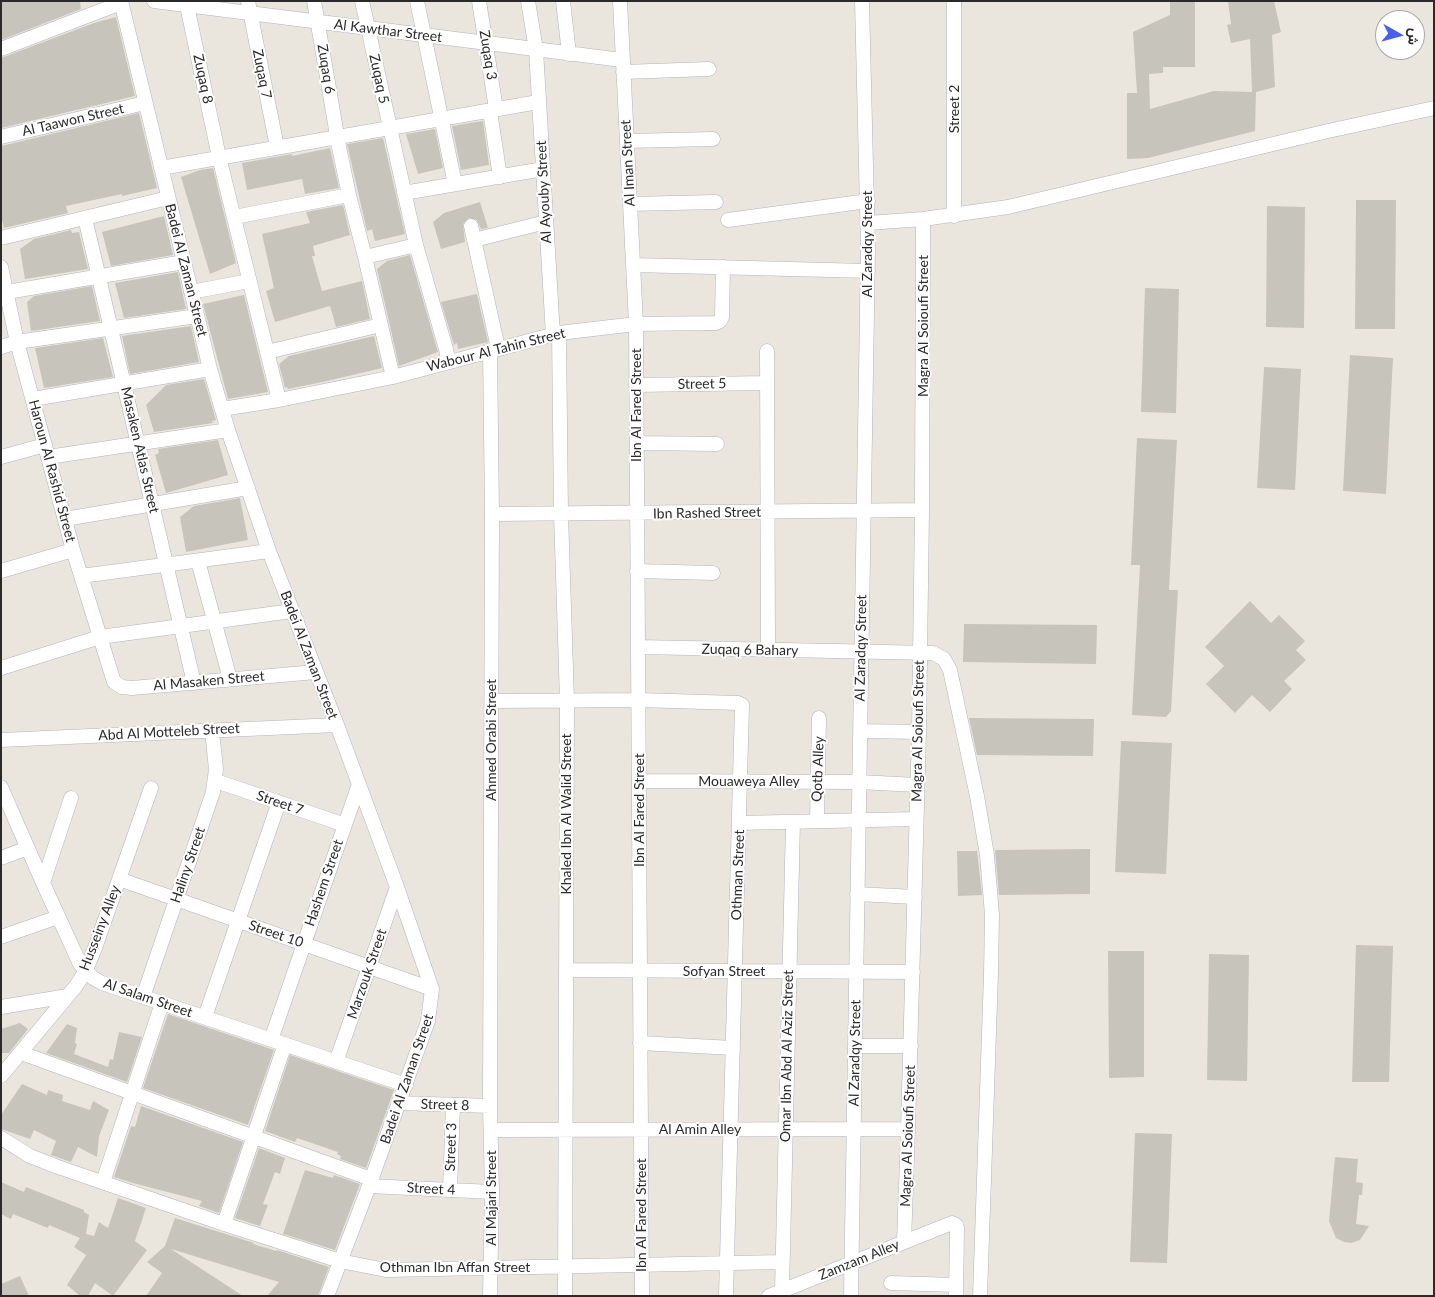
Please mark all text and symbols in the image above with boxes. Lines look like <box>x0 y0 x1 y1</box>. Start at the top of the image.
north arrow <box>1375 10 1425 60</box>
street label: Al Kawthar Street <box>333 16 443 46</box>
text: ش <box>1405 27 1424 46</box>
street label: Zuqaq 3 <box>476 29 500 81</box>
street label: Zuqaq 6 <box>314 43 338 95</box>
street label: Zuqaq 7 <box>249 48 275 100</box>
street label: Zuqaq 8 <box>190 53 216 105</box>
street label: Zuqaq 5 <box>366 53 392 105</box>
street label: Street 2 <box>946 85 962 133</box>
street label: Al Taawon Street <box>20 100 126 140</box>
street label: Al Iman Street <box>617 119 639 207</box>
street label: Al Ayouby Street <box>533 140 555 244</box>
street label: Al Zaradqy Street <box>859 191 875 297</box>
street label: Badei Al Zaman Street <box>161 202 211 338</box>
street label: Magra Al Soioufi Street <box>915 255 931 397</box>
street label: Wabour Al Tahin Street <box>425 325 567 375</box>
street label: Ibn Al Fared Street <box>628 348 644 462</box>
street label: Street 5 <box>678 375 726 393</box>
street label: Masaken Atlas Street <box>117 385 163 515</box>
street label: Haroun Al Rashid Street <box>25 398 79 544</box>
street label: Ibn Rashed Street <box>653 504 761 522</box>
street label: Badei Al Zaman Street <box>277 588 341 722</box>
street label: Al Zaradqy Street <box>852 594 870 702</box>
street label: Zuqaq 6 Bahary <box>701 641 799 659</box>
street label: Magra Al Soioufi Street <box>908 660 928 802</box>
street label: Al Masaken Street <box>153 668 265 694</box>
street label: Ahmed Orabi Street <box>483 679 499 801</box>
street label: Abd Al Motteleb Street <box>98 720 240 744</box>
street label: Khaled Ibn Al Walid Street <box>558 733 574 895</box>
street label: Qotb Alley <box>808 736 828 802</box>
street label: Ibn Al Fared Street <box>631 753 647 867</box>
street label: Mouaweya Alley <box>698 773 800 789</box>
street label: Street 7 <box>254 787 306 819</box>
street label: Haliny Street <box>167 825 209 905</box>
street label: Othman Street <box>728 829 748 921</box>
street label: Hashem Street <box>301 837 347 929</box>
street label: Husseiny Alley <box>76 883 124 973</box>
street label: Street 10 <box>246 917 306 951</box>
street label: Marzouk Street <box>344 927 390 1021</box>
street label: Sofyan Street <box>683 963 765 979</box>
street label: Omar Ibn Abd Al Aziz Street <box>777 970 797 1142</box>
street label: Al Salam Street <box>101 975 195 1021</box>
street label: Al Zaradqy Street <box>846 999 864 1107</box>
street label: Badei Al Zaman Street <box>377 1012 437 1146</box>
street label: Magra Al Soioufi Street <box>897 1065 919 1207</box>
street label: Street 8 <box>420 1096 470 1114</box>
street label: Al Amin Alley <box>659 1121 741 1137</box>
street label: Street 3 <box>442 1122 460 1172</box>
street label: Al Majari Street <box>483 1150 499 1246</box>
street label: Ibn Al Fared Street <box>633 1158 649 1272</box>
street label: Street 4 <box>406 1179 456 1199</box>
street label: Zamzam Alley <box>816 1236 902 1284</box>
street label: Othman Ibn Affan Street <box>380 1259 530 1275</box>

